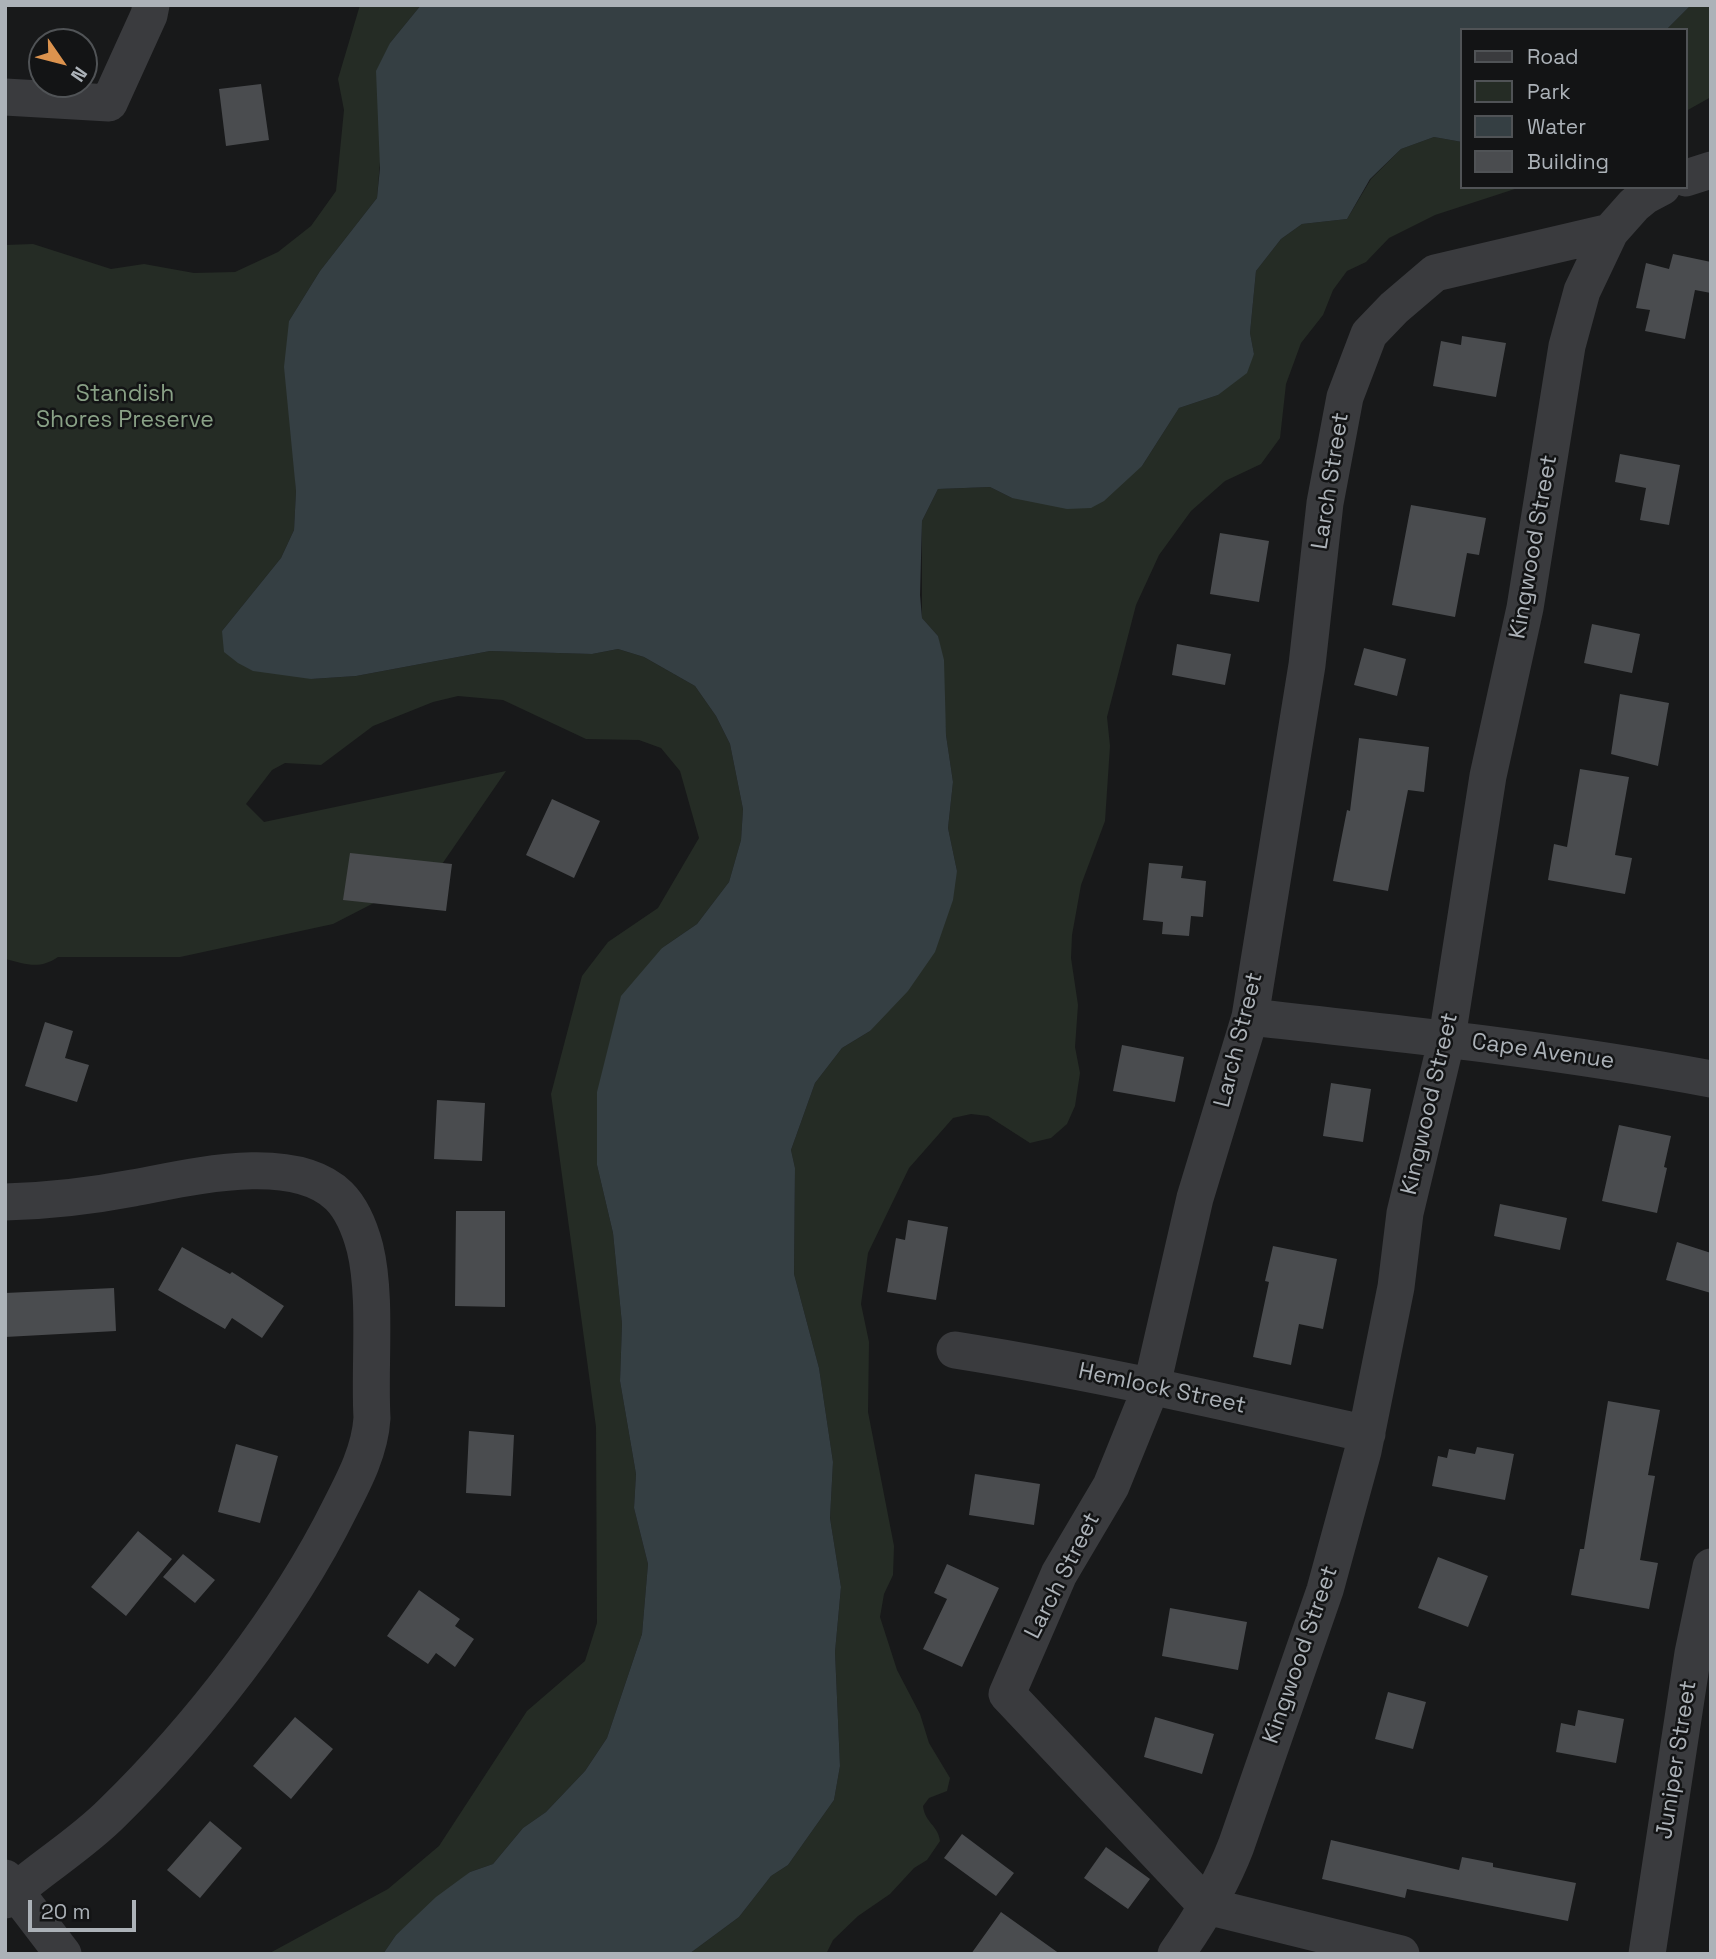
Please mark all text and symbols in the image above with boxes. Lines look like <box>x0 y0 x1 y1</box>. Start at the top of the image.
north arrow <box>28 28 98 98</box>
legend <box>1460 28 1688 189</box>
text: Road <box>1527 43 1579 70</box>
text: N <box>65 62 93 87</box>
text: Park <box>1527 78 1571 105</box>
text: Water <box>1527 113 1586 140</box>
text: Building <box>1527 148 1609 175</box>
park label: Standish Shores Preserve <box>36 381 214 435</box>
street label: Larch Street <box>1307 411 1355 551</box>
street label: Kingwood Street <box>1504 453 1564 641</box>
street label: Larch Street <box>1209 970 1269 1110</box>
street label: Kingwood Street <box>1396 1010 1464 1198</box>
street label: Cape Avenue <box>1470 1028 1616 1076</box>
street label: Hemlock Street <box>1076 1358 1248 1420</box>
street label: Larch Street <box>1019 1508 1107 1644</box>
street label: Kingwood Street <box>1258 1562 1344 1748</box>
street label: Juniper Street <box>1651 1679 1703 1841</box>
scale bar <box>32 1885 140 1929</box>
text: 20 m <box>41 1898 91 1925</box>

